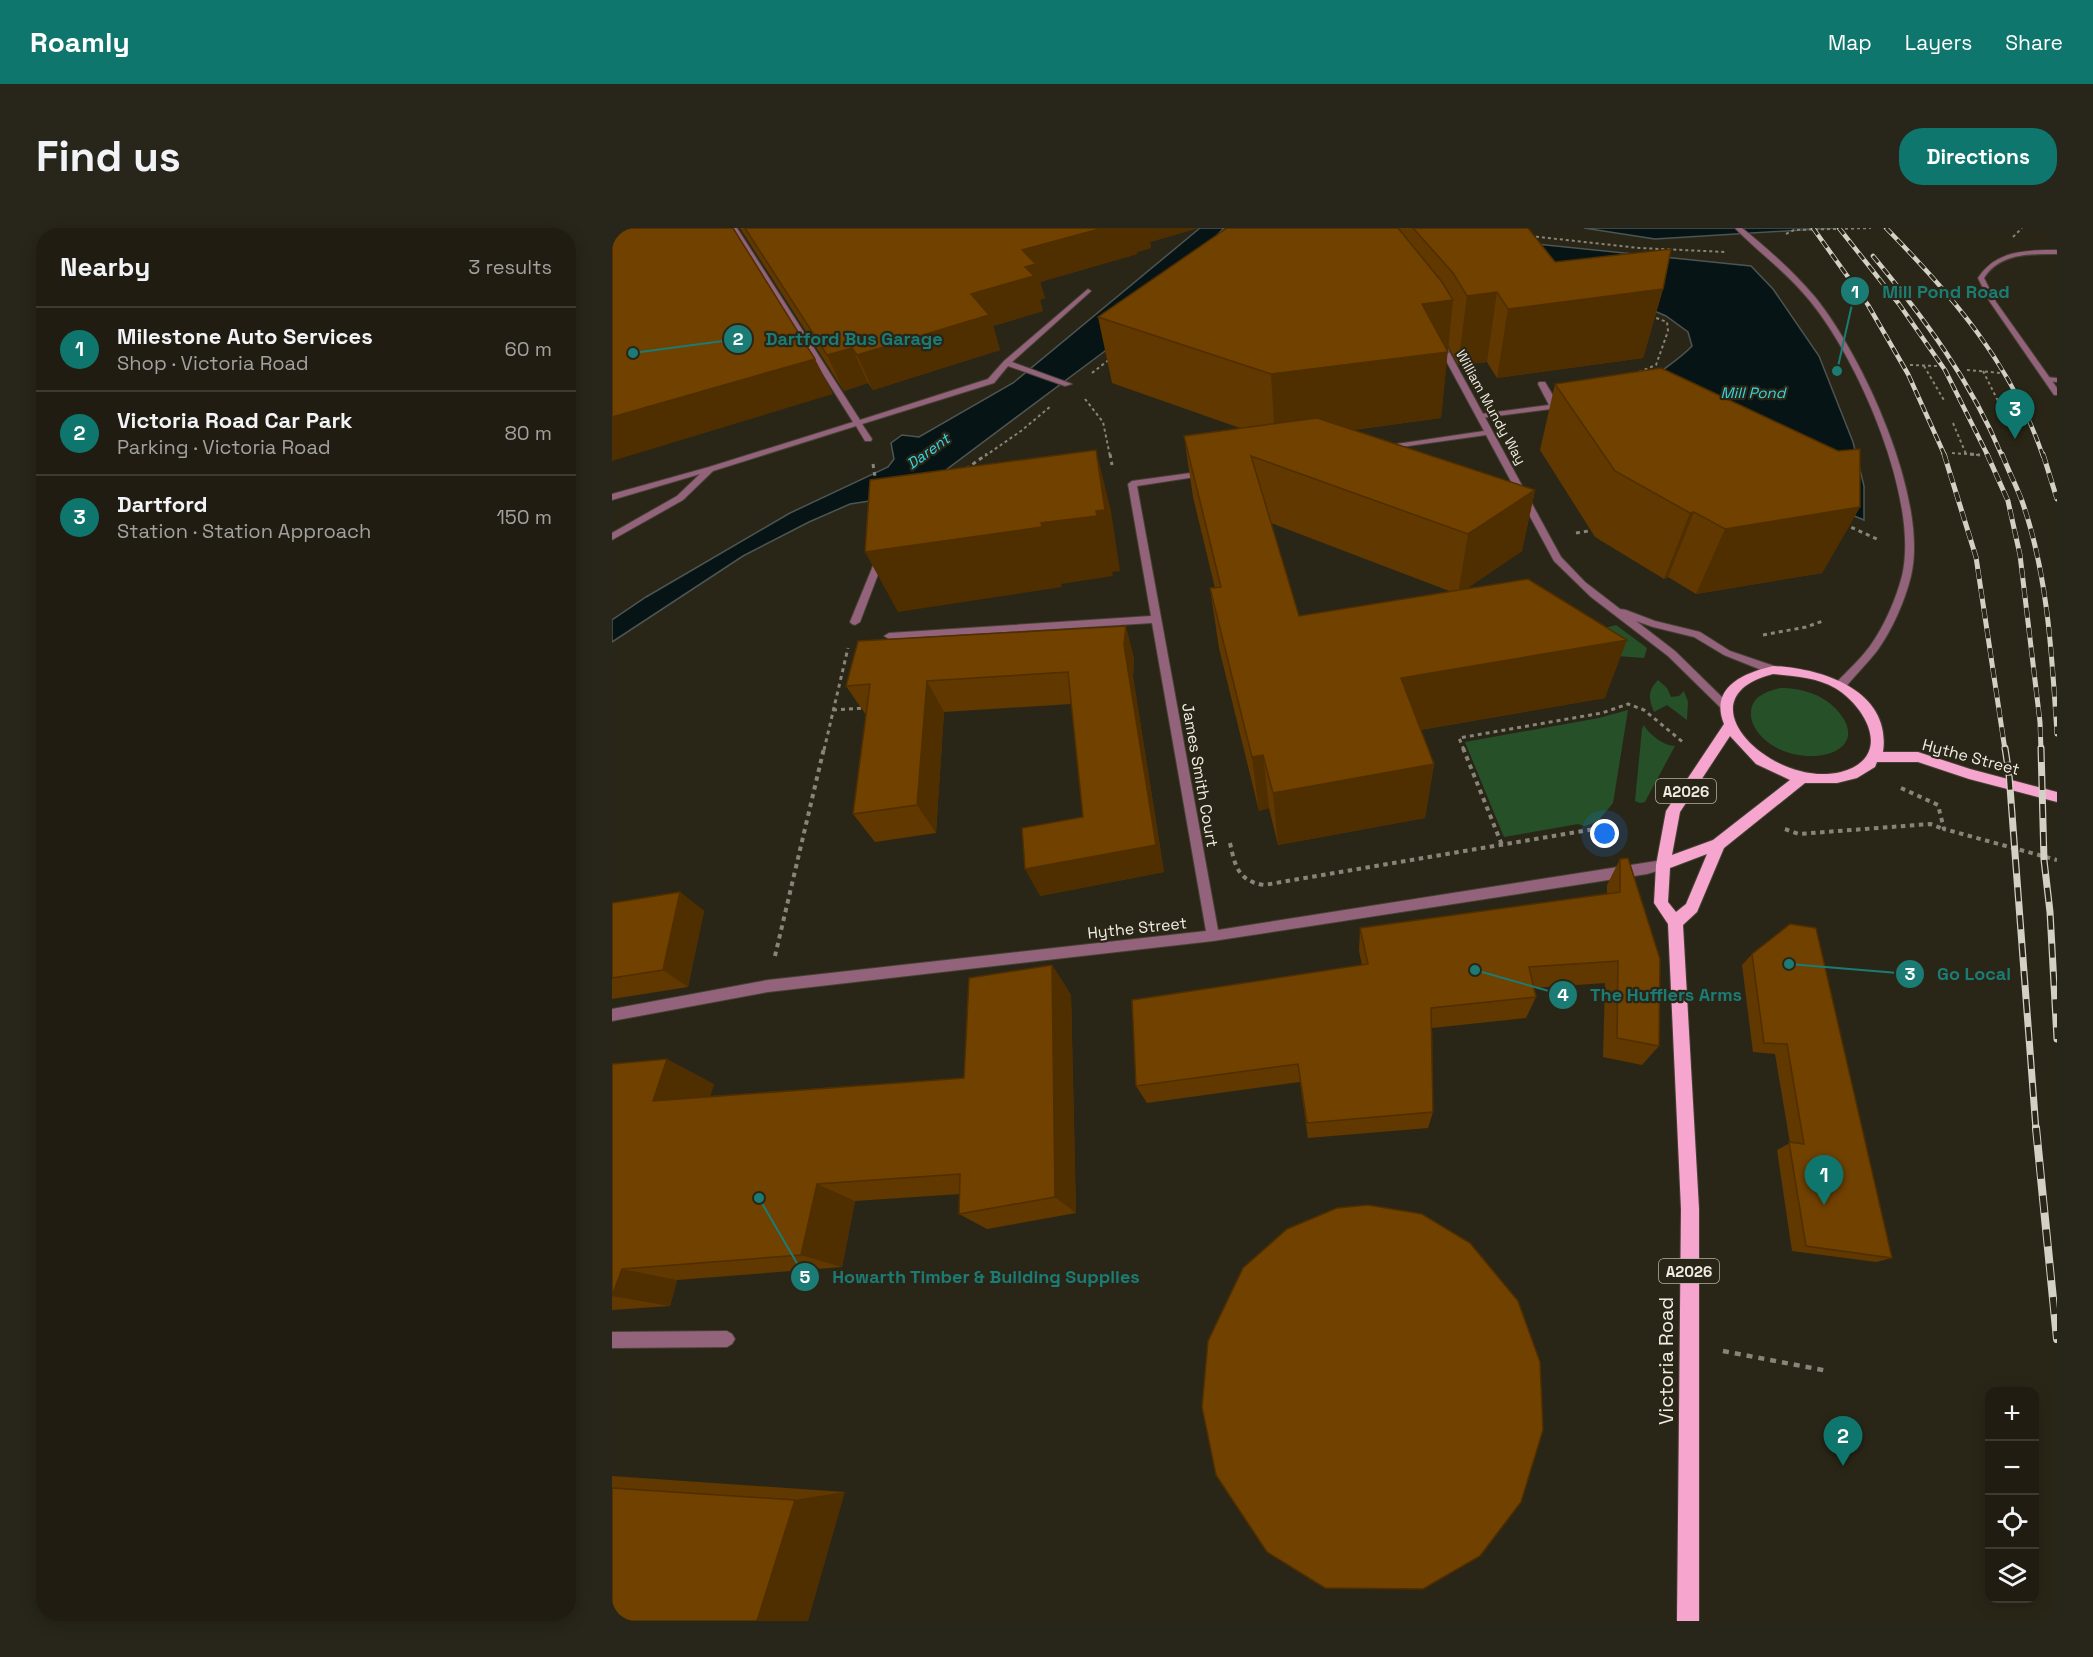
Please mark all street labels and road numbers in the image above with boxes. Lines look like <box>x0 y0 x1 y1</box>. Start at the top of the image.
street label: William Mundy Way <box>1452 346 1530 468</box>
street label: James Smith Court <box>1177 701 1223 849</box>
street label: Hythe Street <box>1920 734 2022 780</box>
road number: A2026 <box>1656 779 1716 803</box>
street label: Hythe Street <box>1086 912 1188 944</box>
road number: A2026 <box>1659 1259 1719 1283</box>
street label: Victoria Road <box>1653 1297 1679 1425</box>

